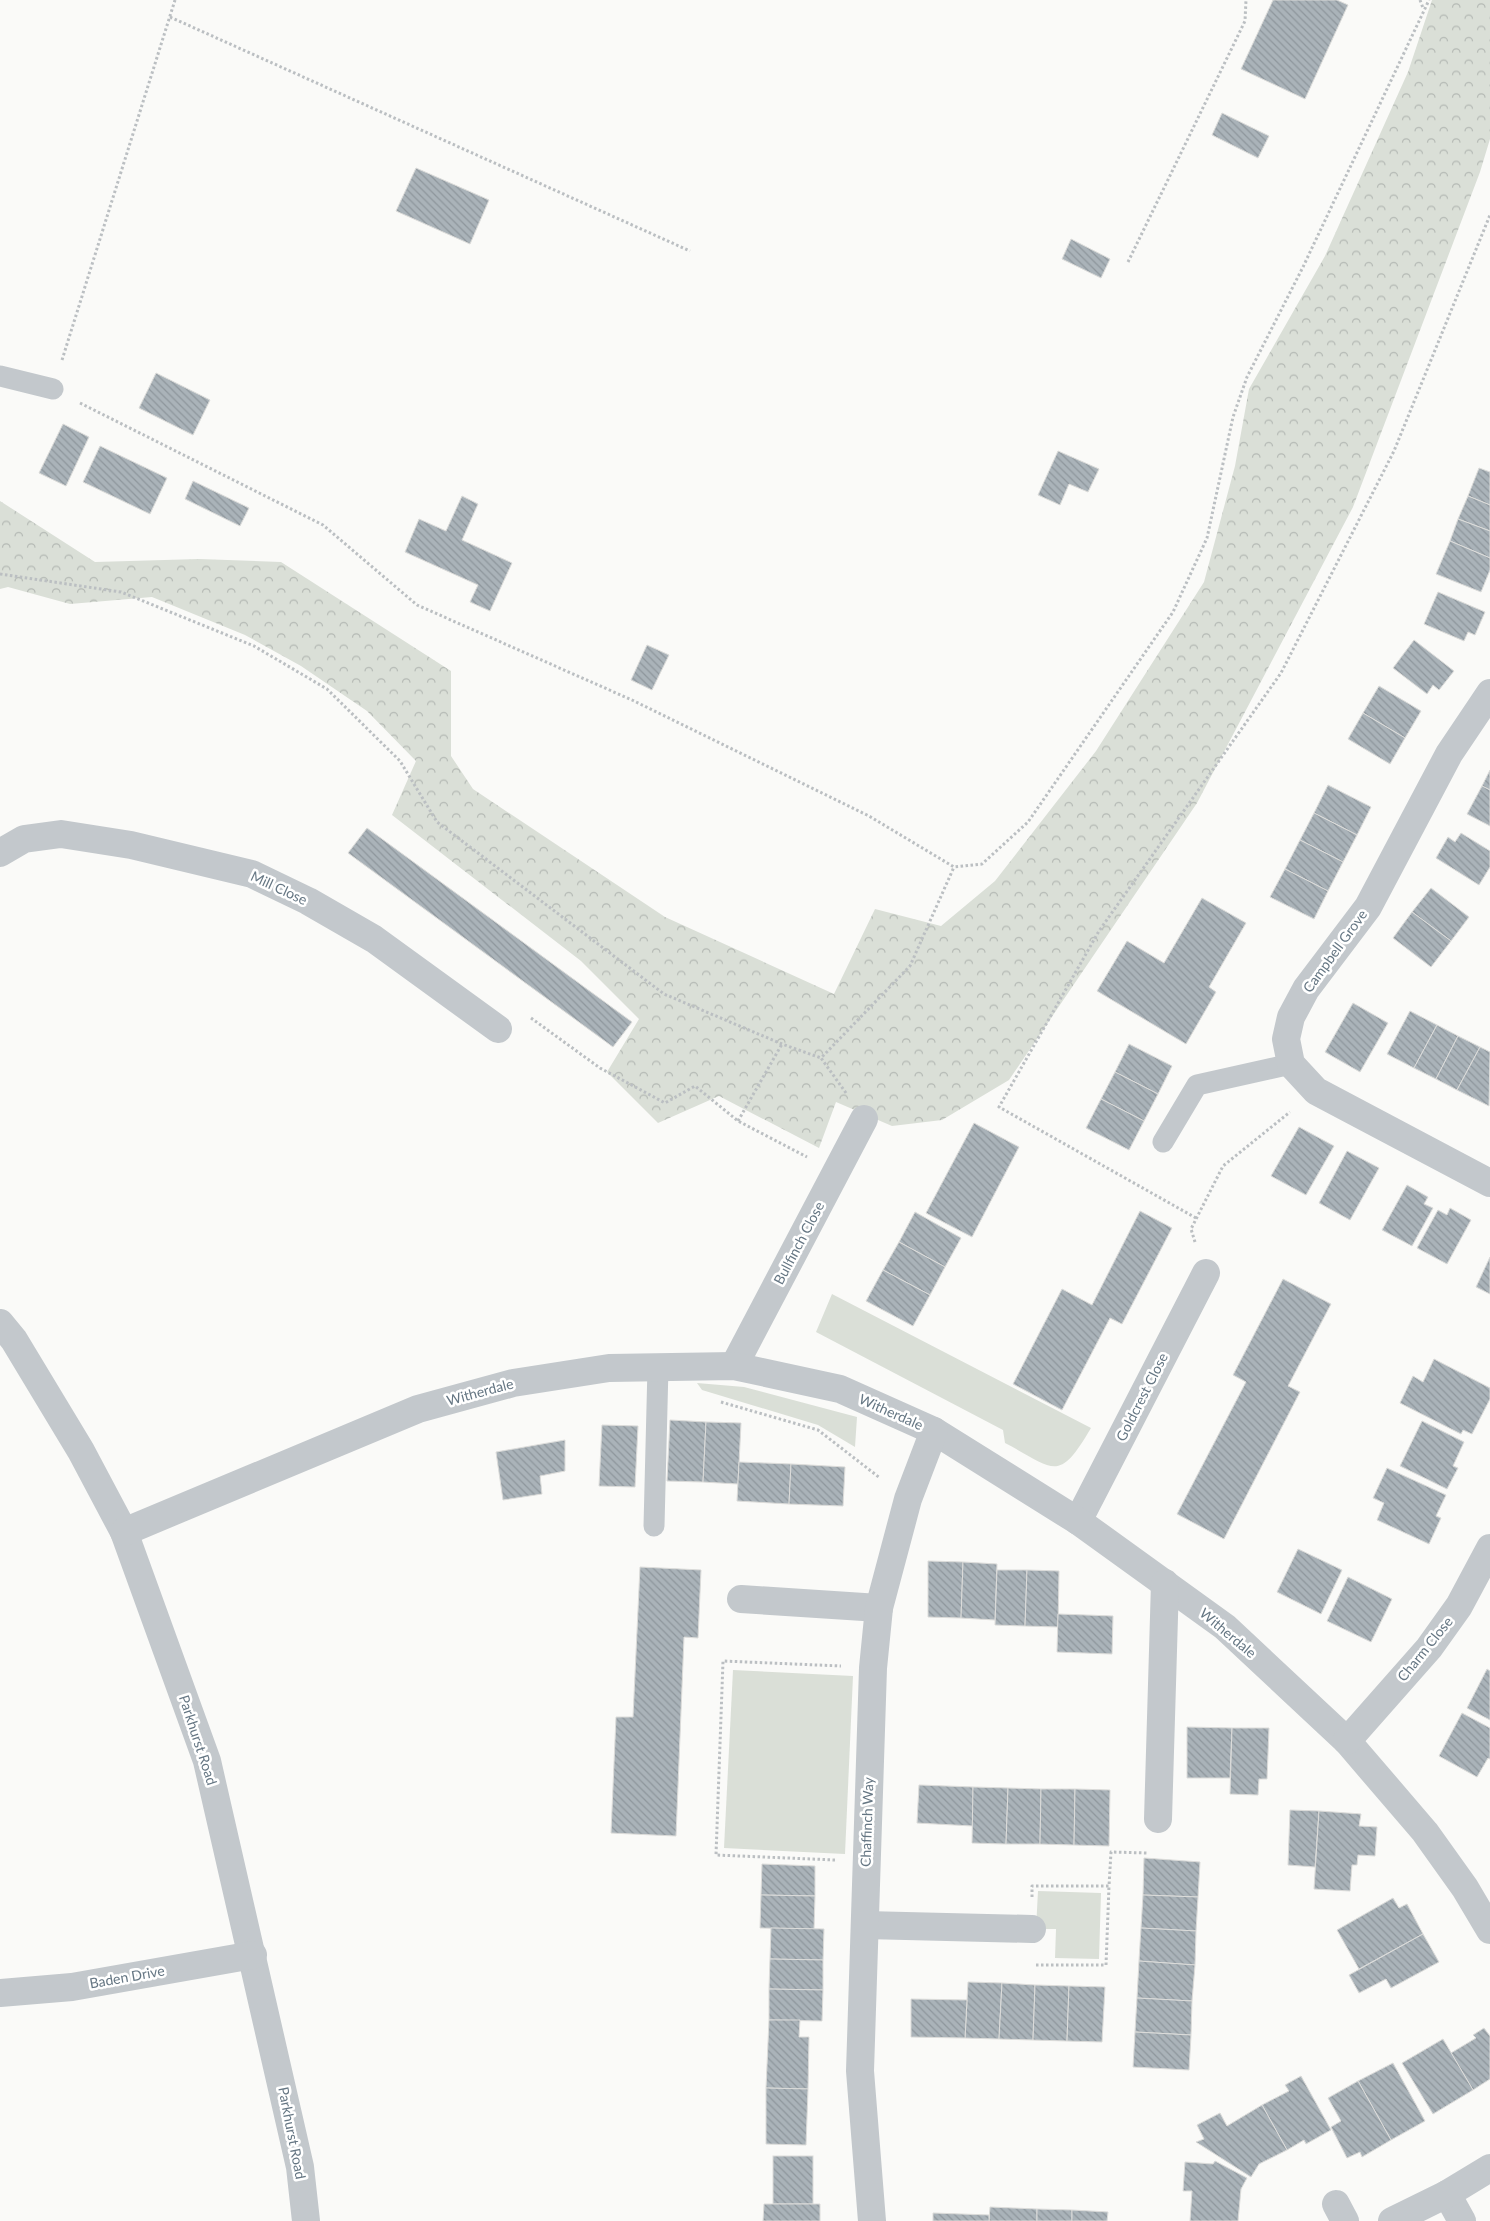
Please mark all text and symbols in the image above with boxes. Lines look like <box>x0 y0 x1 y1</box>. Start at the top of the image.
street label: Mill Close <box>248 867 310 908</box>
street label: Campbell Grove <box>1299 906 1370 995</box>
street label: Bullfinch Close <box>770 1198 827 1287</box>
street label: Goldcrest Close <box>1112 1350 1171 1444</box>
street label: Witherdale <box>445 1374 515 1409</box>
street label: Witherdale <box>857 1390 926 1433</box>
street label: Witherdale <box>1197 1604 1260 1661</box>
street label: Charm Close <box>1393 1613 1456 1684</box>
street label: Parkhurst Road <box>176 1693 221 1787</box>
street label: Chaffinch Way <box>856 1776 877 1867</box>
street label: Baden Drive <box>88 1962 166 1991</box>
street label: Parkhurst Road <box>275 2085 310 2181</box>

